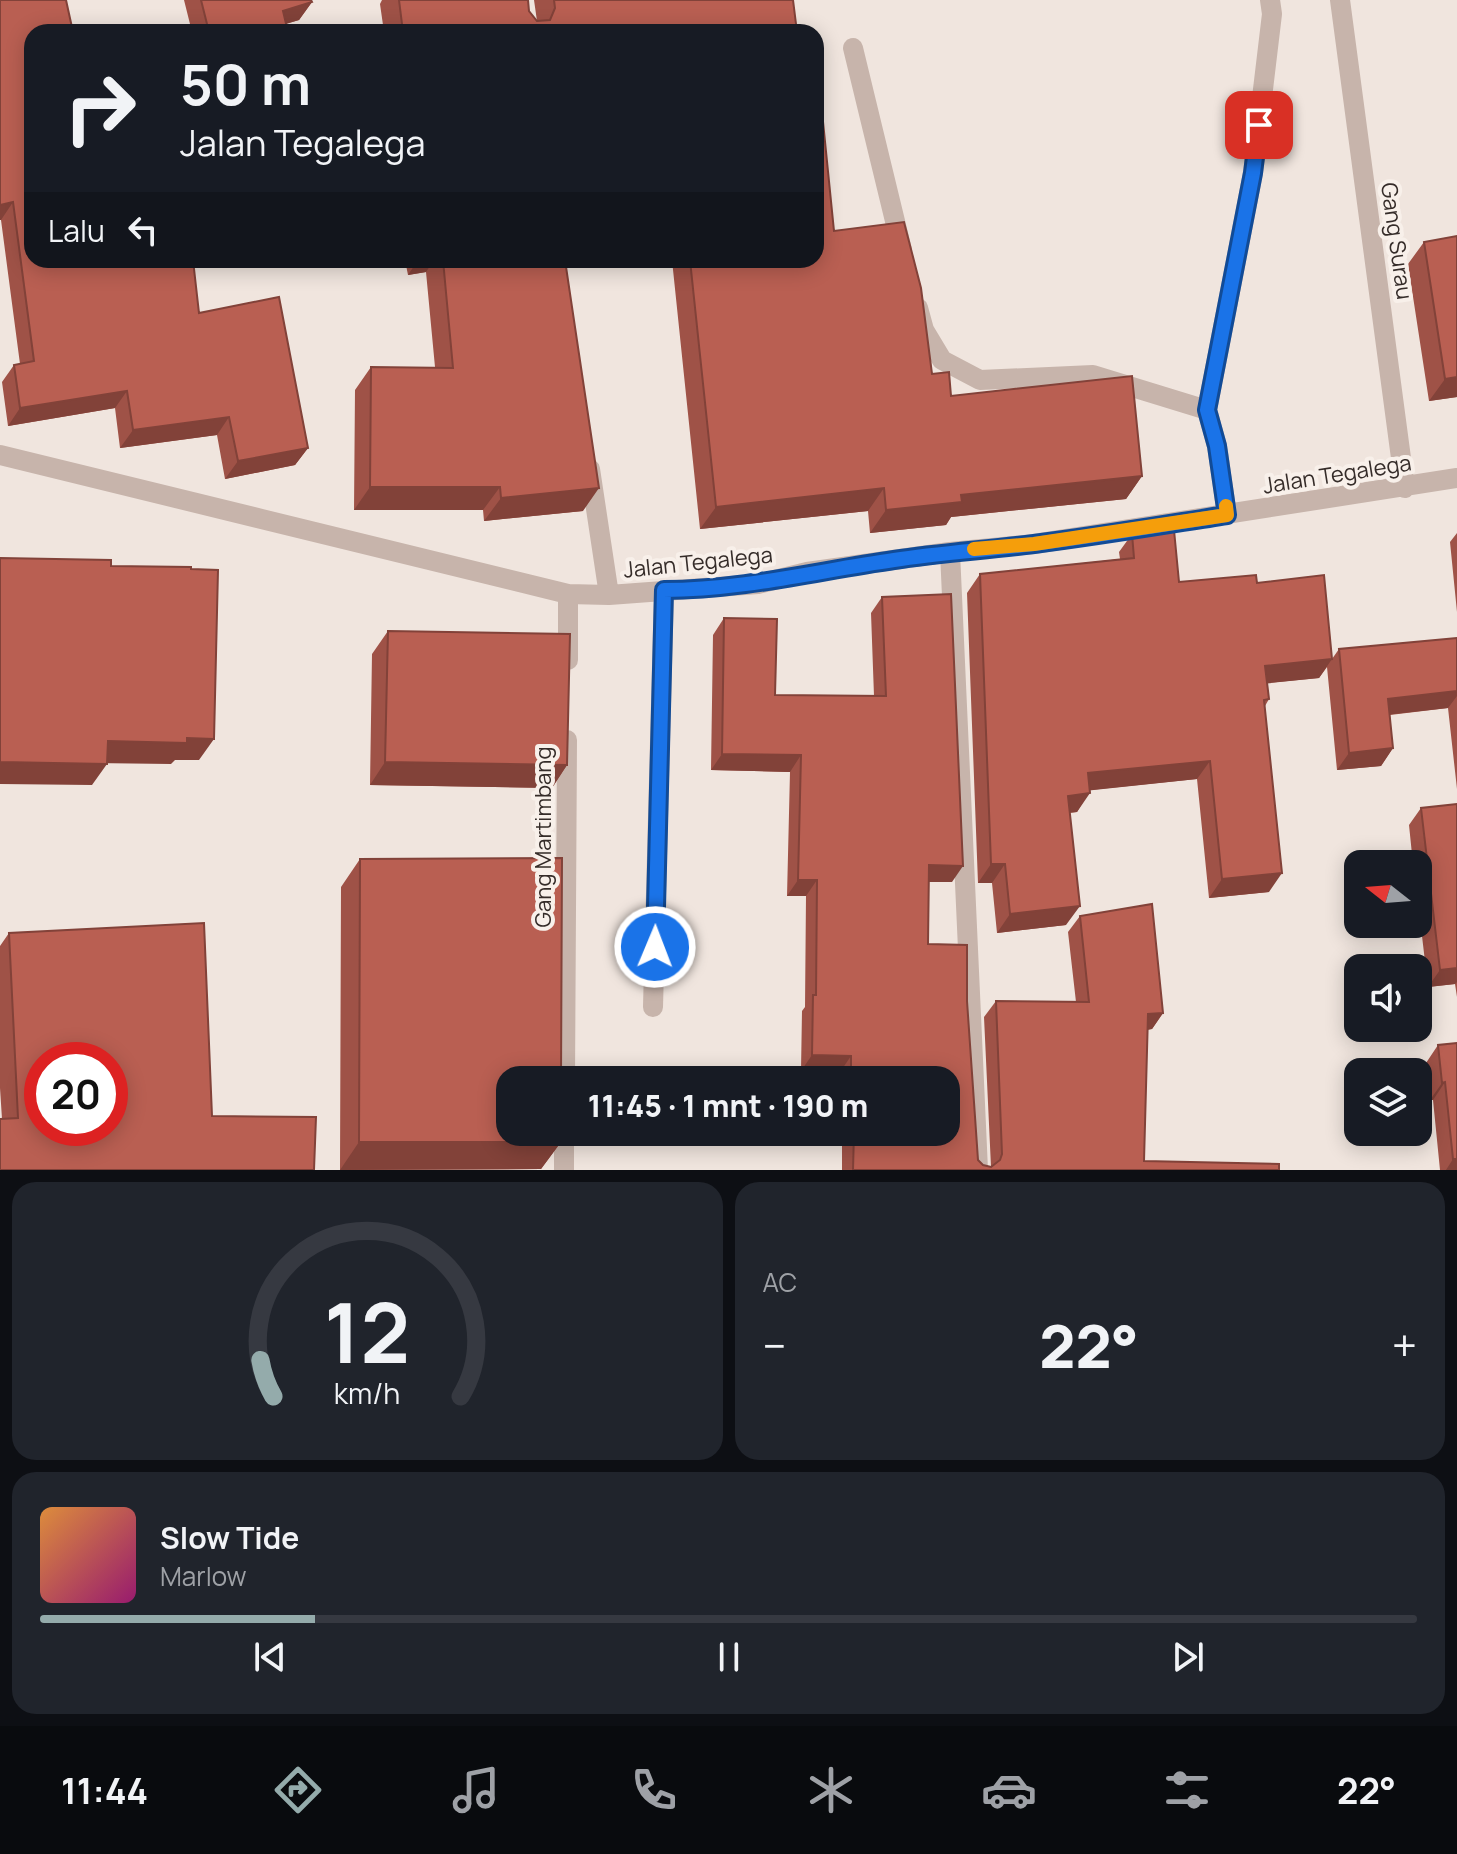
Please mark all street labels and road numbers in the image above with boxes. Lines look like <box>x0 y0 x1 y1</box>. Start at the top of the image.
street label: Gang Surau <box>1374 181 1420 301</box>
street label: Jalan Tegalega <box>1261 447 1413 501</box>
street label: Jalan Tegalega <box>622 539 774 585</box>
street label: Gang Martimbang <box>528 747 558 927</box>

